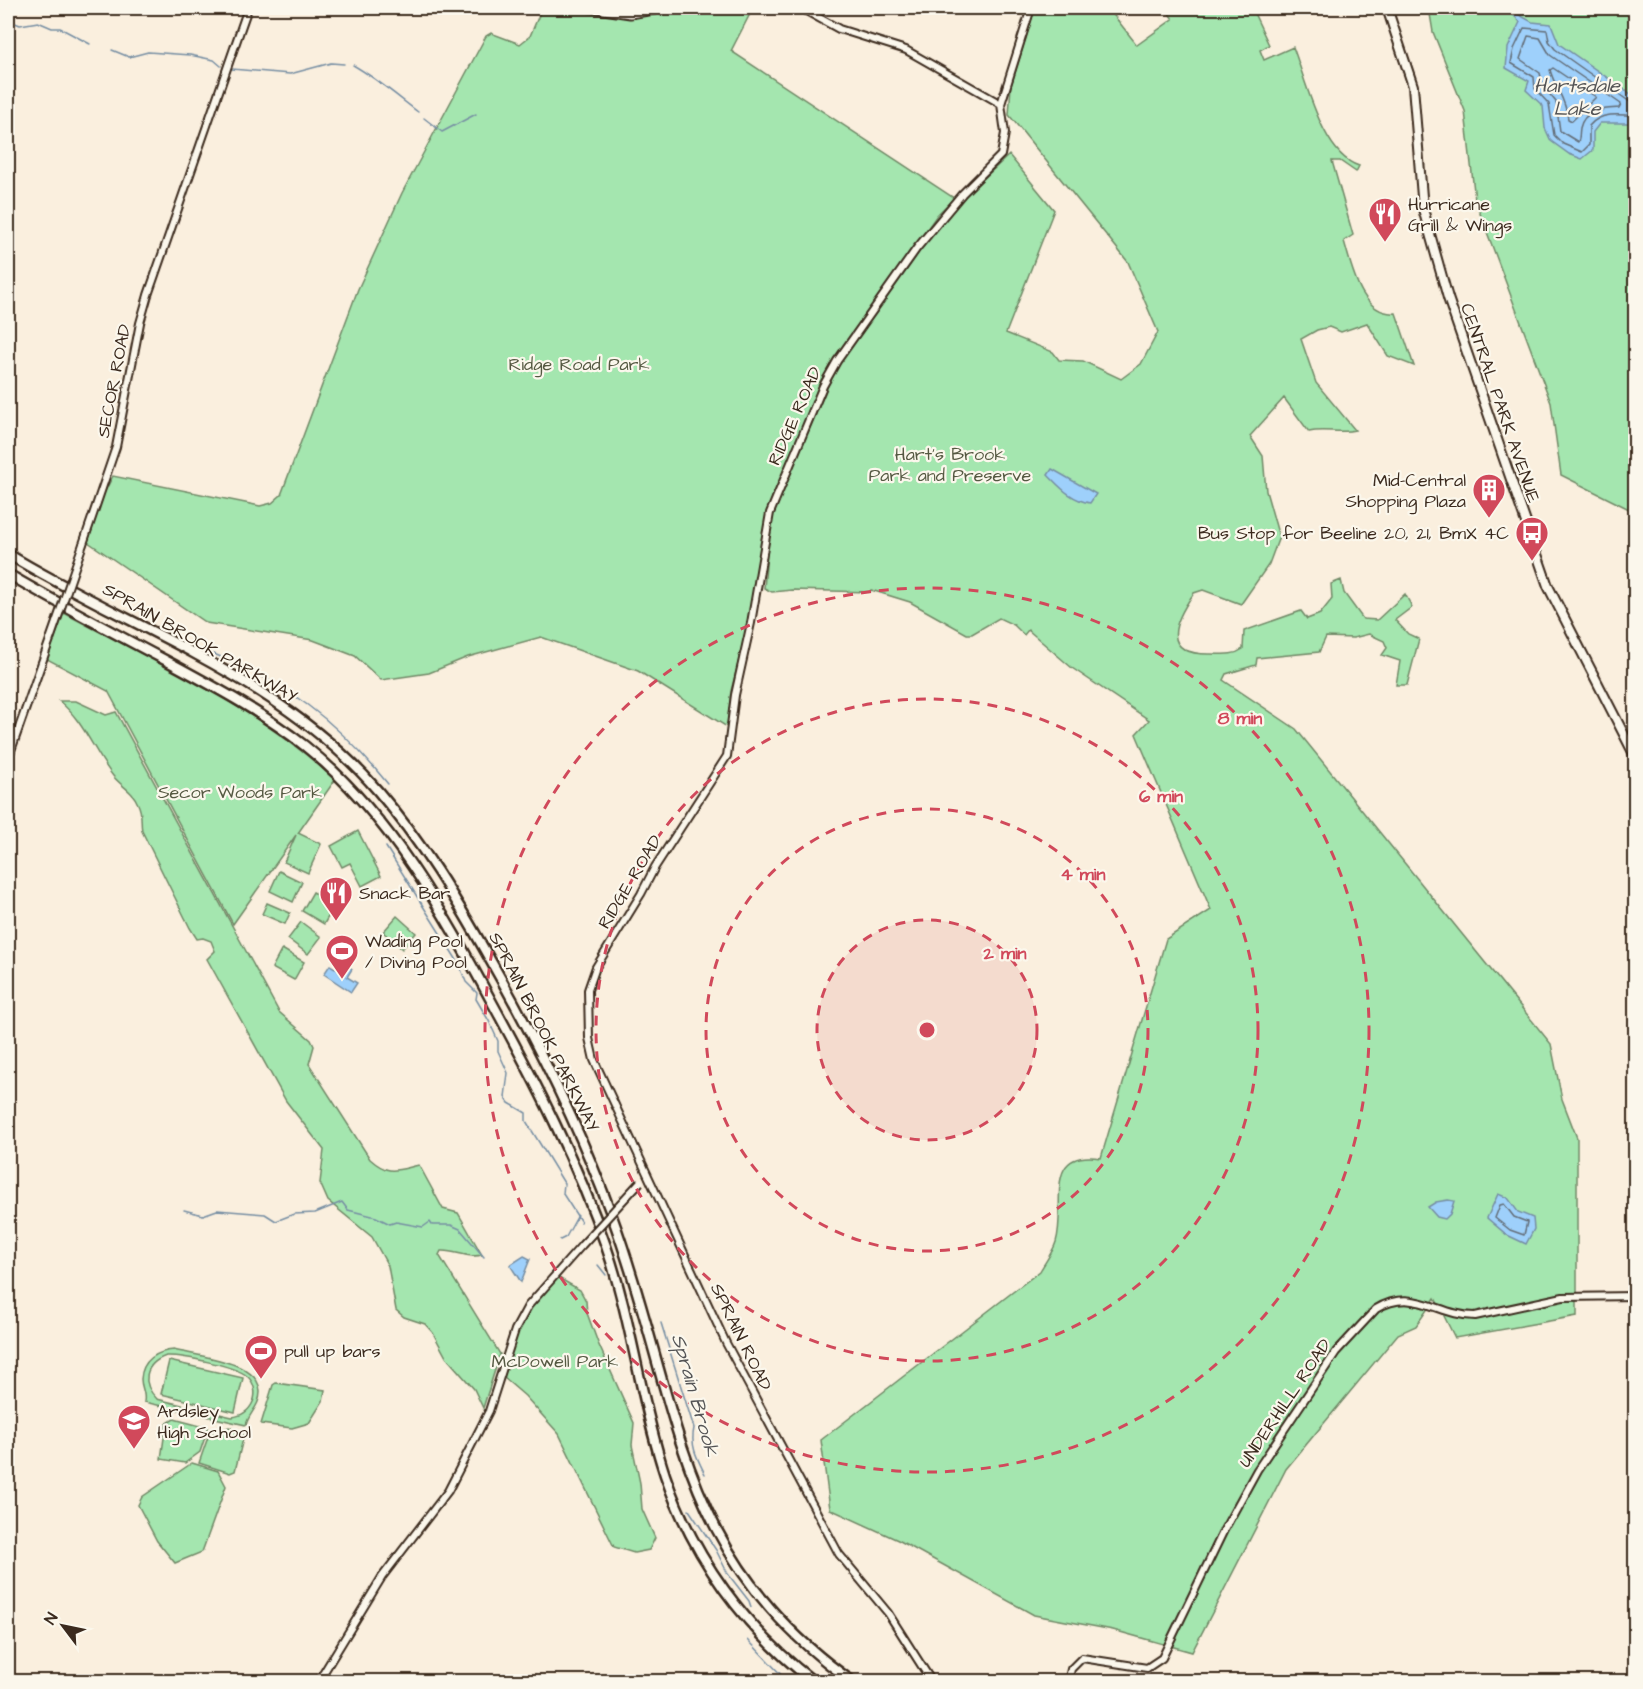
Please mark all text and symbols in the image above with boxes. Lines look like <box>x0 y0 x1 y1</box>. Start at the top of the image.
water label: Hartsdale Lake <box>1534 72 1621 123</box>
place label: Hurricane Grill & Wings <box>1408 192 1512 239</box>
restaurant icon: Hurricane Grill & Wings <box>1367 196 1403 243</box>
street label: CENTRAL PARK AVENUE <box>1454 300 1546 506</box>
street label: SECOR ROAD <box>91 322 137 440</box>
park label: Ridge Road Park <box>508 352 650 378</box>
street label: RIDGE ROAD <box>762 362 828 469</box>
park label: Hart's Brook Park and Preserve <box>869 442 1031 488</box>
place label: Mid-Central Shopping Plaza <box>1346 468 1466 515</box>
building icon: Mid-Central Shopping Plaza <box>1471 472 1507 519</box>
bus stop icon: Bus Stop for Beeline 20, 21, BmX 4C <box>1514 515 1550 562</box>
place label: Bus Stop for Beeline 20, 21, BmX 4C <box>1198 521 1509 546</box>
street label: SPRAIN BROOK PARKWAY <box>98 577 302 709</box>
text: 8 min <box>1218 706 1262 731</box>
park label: Secor Woods Park <box>158 780 322 805</box>
text: 6 min <box>1139 784 1183 809</box>
street label: RIDGE ROAD <box>592 830 668 934</box>
text: 4 min <box>1060 862 1106 887</box>
restaurant icon: Snack Bar <box>318 875 354 922</box>
place label: Snack Bar <box>359 881 450 906</box>
street label: SPRAIN BROOK PARKWAY <box>483 928 606 1137</box>
place label: Wading Pool / Diving Pool <box>365 929 467 976</box>
sports icon: Wading Pool / Diving Pool <box>324 933 360 980</box>
text: 2 min <box>982 941 1027 966</box>
centre of rings <box>917 1020 937 1040</box>
street label: SPRAIN ROAD <box>704 1279 778 1395</box>
water label: Sprain Brook <box>664 1330 726 1460</box>
sports icon: pull up bars <box>243 1333 279 1380</box>
street label: UNDERHILL ROAD <box>1233 1333 1338 1472</box>
place label: pull up bars <box>284 1339 381 1364</box>
park label: McDowell Park <box>492 1349 618 1374</box>
place label: Ardsley High School <box>157 1399 251 1446</box>
school or university icon: Ardsley High School <box>116 1403 152 1450</box>
north arrow <box>33 1596 93 1656</box>
text: N <box>39 1608 63 1629</box>

